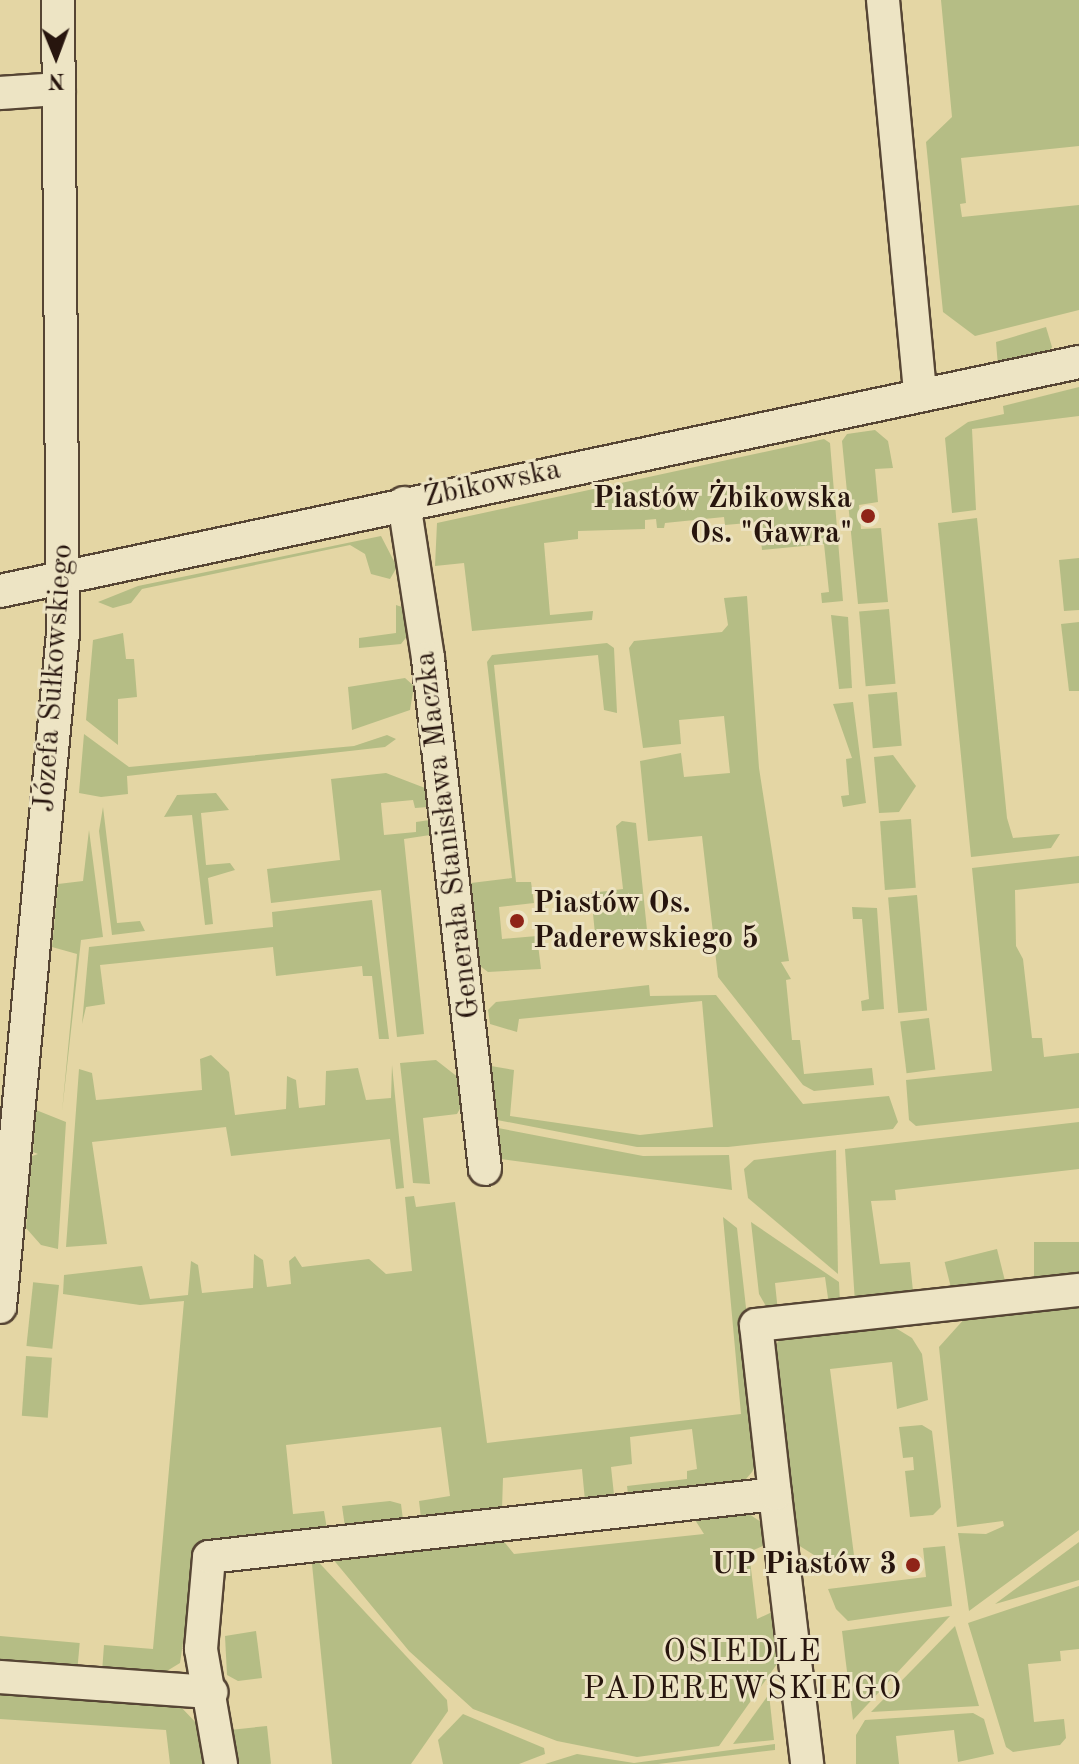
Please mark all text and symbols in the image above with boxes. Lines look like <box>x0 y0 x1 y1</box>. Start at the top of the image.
north arrow <box>16 16 96 96</box>
text: N <box>48 69 65 91</box>
street label: Żbikowska <box>420 452 564 516</box>
place label: Piastów Żbikowska Os. "Gawra" <box>593 481 852 552</box>
marker: Piastów Żbikowska Os. "Gawra" <box>859 507 877 525</box>
street label: Józefa Sułkowskiego <box>27 543 81 813</box>
street label: Generała Stanisława Maczka <box>408 649 488 1021</box>
place label: Piastów Os. Paderewskiego 5 <box>533 886 759 956</box>
marker: Piastów Os. Paderewskiego 5 <box>508 912 526 930</box>
place label: UP Piastów 3 <box>711 1547 897 1583</box>
marker: UP Piastów 3 <box>904 1556 922 1574</box>
district label: OSIEDLE PADEREWSKIEGO <box>583 1635 903 1710</box>

